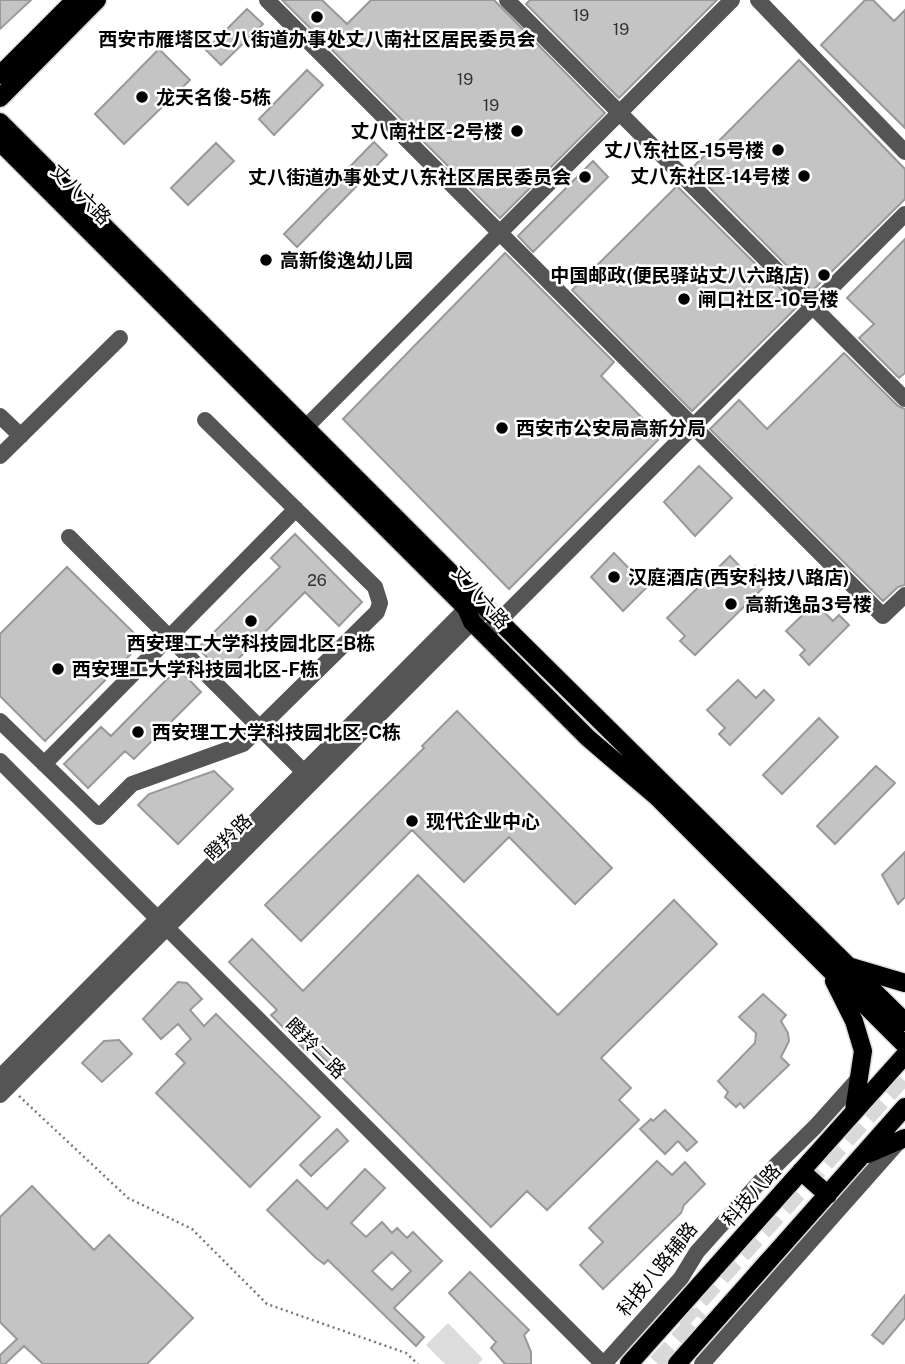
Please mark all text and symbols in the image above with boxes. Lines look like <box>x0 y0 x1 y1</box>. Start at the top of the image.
house number: 19 <box>573 6 589 25</box>
marker: 西安市雁塔区丈八街道办事处丈八南社区居民委员会 <box>309 9 325 25</box>
house number: 19 <box>613 20 629 39</box>
place label: 西安市雁塔区丈八街道办事处丈八南社区居民委员会 <box>98 28 536 50</box>
house number: 19 <box>457 70 473 89</box>
place label: 龙天名俊-5栋 <box>156 86 271 108</box>
marker: 龙天名俊-5栋 <box>134 89 150 105</box>
house number: 19 <box>483 96 499 115</box>
place label: 丈八南社区-2号楼 <box>350 120 503 142</box>
marker: 丈八南社区-2号楼 <box>509 123 525 139</box>
place label: 丈八东社区-15号楼 <box>604 139 764 161</box>
marker: 丈八东社区-15号楼 <box>770 142 786 158</box>
street label: 丈八六路 <box>46 159 116 229</box>
place label: 丈八东社区-14号楼 <box>630 165 790 187</box>
place label: 丈八街道办事处丈八东社区居民委员会 <box>248 166 571 188</box>
marker: 丈八东社区-14号楼 <box>796 168 812 184</box>
marker: 丈八街道办事处丈八东社区居民委员会 <box>577 169 593 185</box>
place label: 高新俊逸幼儿园 <box>280 249 413 271</box>
marker: 高新俊逸幼儿园 <box>258 252 274 268</box>
place label: 中国邮政(便民驿站丈八六路店) <box>550 264 810 286</box>
marker: 中国邮政(便民驿站丈八六路店) <box>816 267 832 283</box>
place label: 闸口社区-10号楼 <box>698 288 839 310</box>
marker: 闸口社区-10号楼 <box>676 291 692 307</box>
place label: 西安市公安局高新分局 <box>516 417 706 439</box>
marker: 西安市公安局高新分局 <box>494 420 510 436</box>
street label: 丈八六路 <box>448 561 514 633</box>
place label: 汉庭酒店(西安科技八路店) <box>628 566 850 588</box>
marker: 汉庭酒店(西安科技八路店) <box>606 569 622 585</box>
house number: 26 <box>307 571 327 590</box>
place label: 高新逸品3号楼 <box>745 593 872 615</box>
marker: 高新逸品3号楼 <box>723 596 739 612</box>
marker: 西安理工大学科技园北区-B栋 <box>243 613 259 629</box>
place label: 西安理工大学科技园北区-B栋 <box>127 632 375 654</box>
place label: 西安理工大学科技园北区-F栋 <box>72 658 319 680</box>
marker: 西安理工大学科技园北区-F栋 <box>50 661 66 677</box>
place label: 西安理工大学科技园北区-C栋 <box>152 721 401 743</box>
marker: 西安理工大学科技园北区-C栋 <box>130 724 146 740</box>
street label: 瞪羚路 <box>200 809 256 865</box>
place label: 现代企业中心 <box>426 810 540 832</box>
marker: 现代企业中心 <box>404 813 420 829</box>
street label: 瞪羚二路 <box>281 1013 351 1083</box>
street label: 科技八路 <box>717 1159 785 1231</box>
street label: 科技八路辅路 <box>613 1218 701 1320</box>

